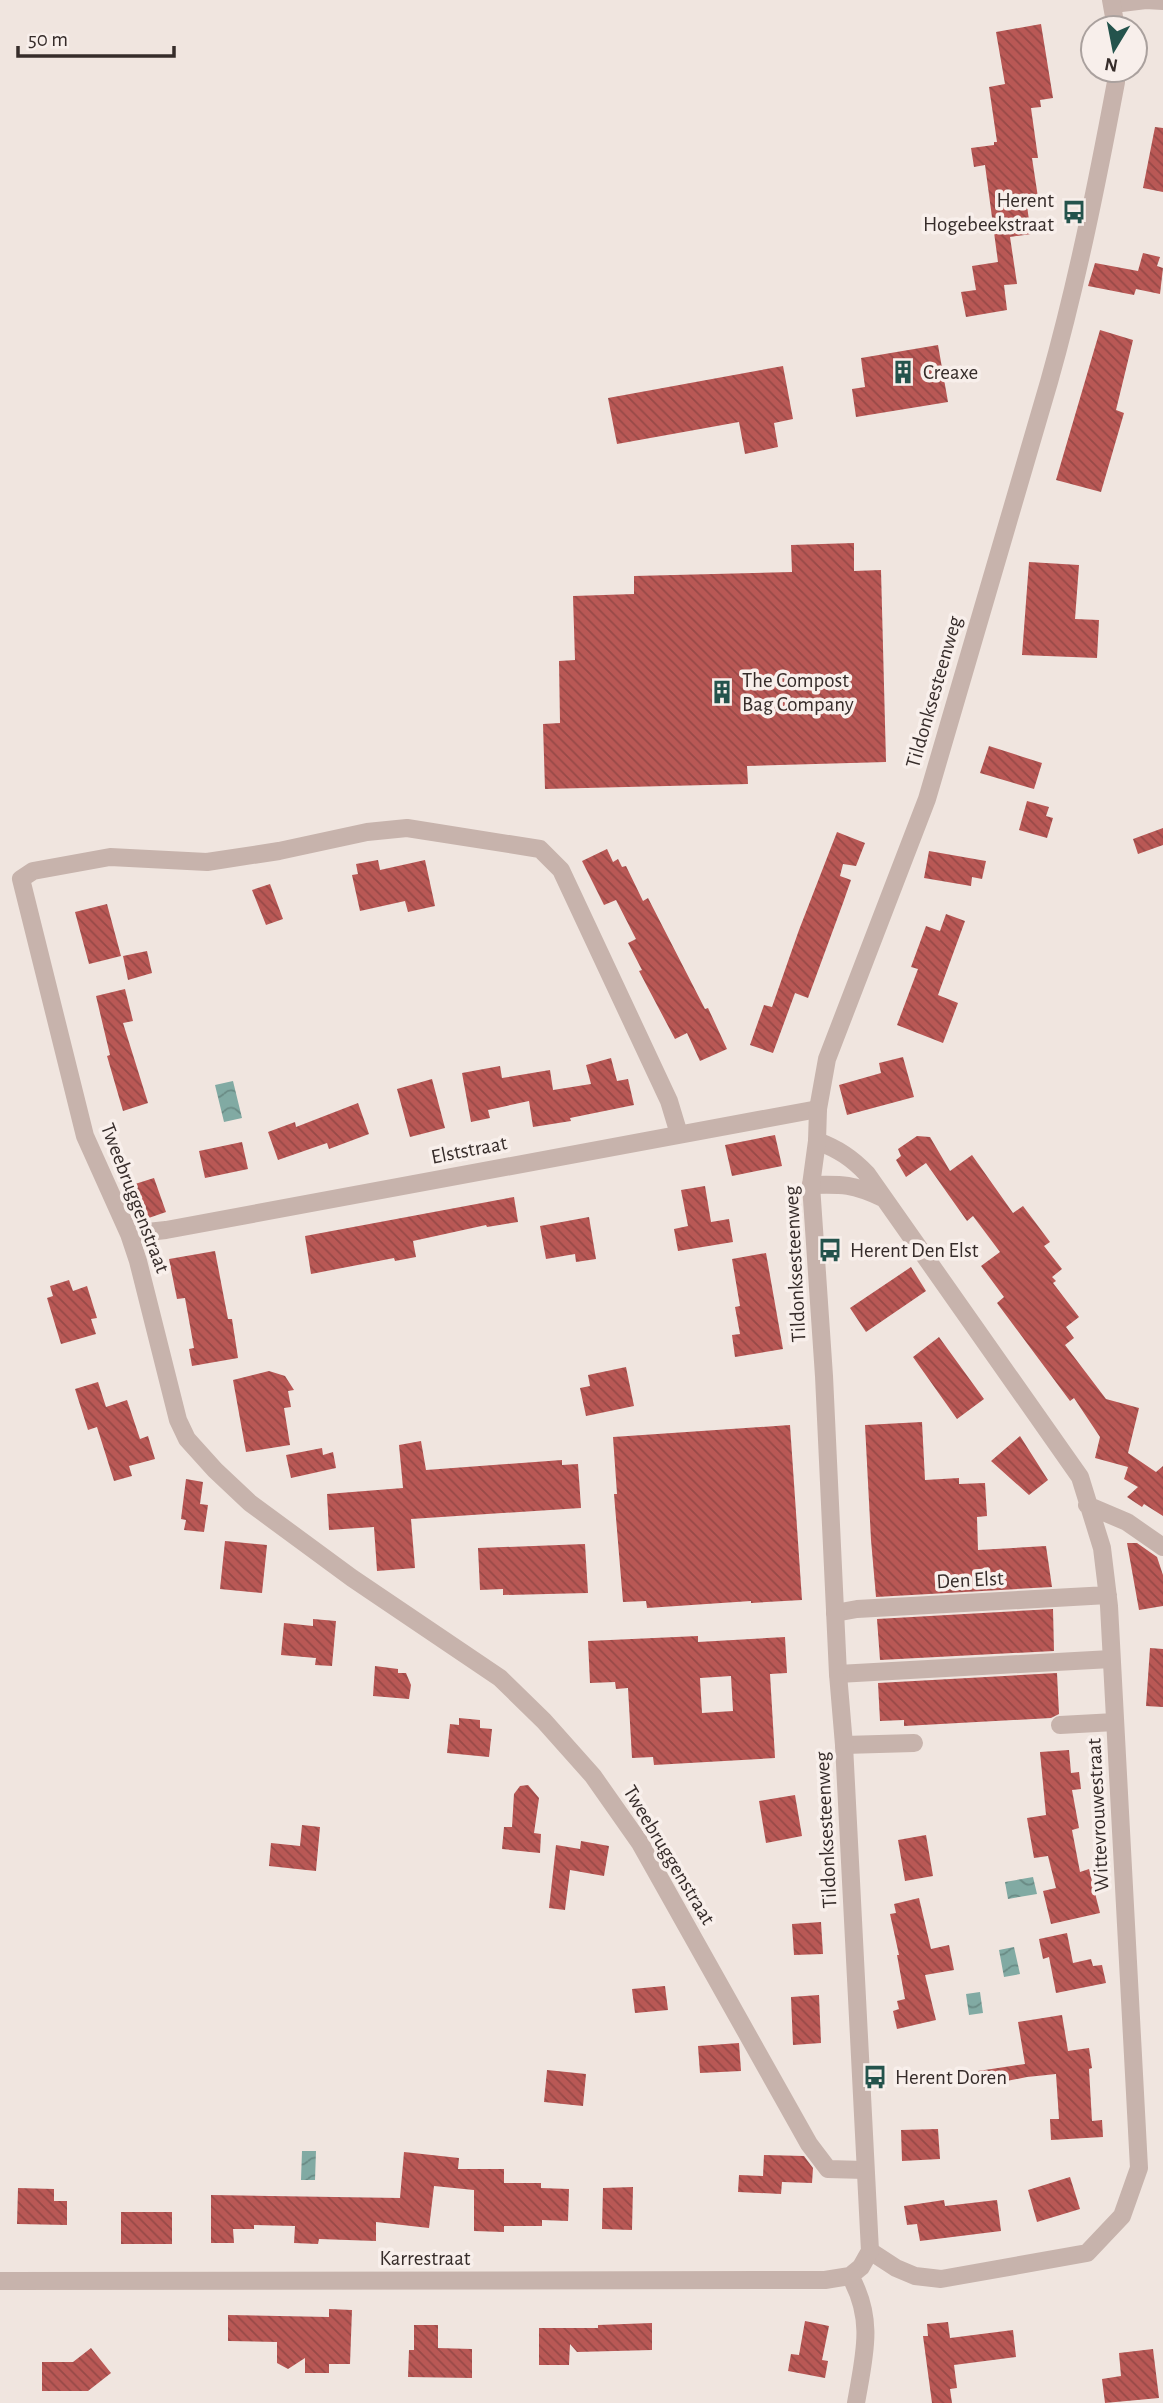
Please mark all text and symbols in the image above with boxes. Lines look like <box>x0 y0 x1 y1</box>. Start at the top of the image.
scale bar <box>18 14 173 58</box>
north arrow <box>1079 14 1149 84</box>
text: 50 m <box>28 29 68 50</box>
text: N <box>1103 54 1119 75</box>
place label: Herent Hogebeekstraat <box>923 190 1054 235</box>
bus stop icon: Herent Hogebeekstraat <box>1060 198 1088 226</box>
building icon: Creaxe <box>889 358 917 386</box>
place label: Creaxe <box>923 362 978 383</box>
street label: Tildonksesteenweg <box>902 613 966 770</box>
place label: The Compost Bag Company <box>742 670 854 715</box>
building icon: The Compost Bag Company <box>708 678 736 706</box>
street label: Tweebruggenstraat <box>97 1120 173 1276</box>
street label: Elststraat <box>429 1132 509 1168</box>
street label: Tildonksesteenweg <box>780 1184 810 1343</box>
bus stop icon: Herent Den Elst <box>816 1236 844 1264</box>
place label: Herent Den Elst <box>850 1240 979 1261</box>
street label: Den Elst <box>936 1568 1004 1592</box>
street label: Wittevrouwestraat <box>1083 1737 1113 1892</box>
street label: Tildonksesteenweg <box>811 1750 841 1909</box>
street label: Tweebruggenstraat <box>619 1782 719 1929</box>
bus stop icon: Herent Doren <box>861 2063 889 2091</box>
place label: Herent Doren <box>895 2067 1007 2088</box>
street label: Karrestraat <box>379 2248 471 2269</box>

